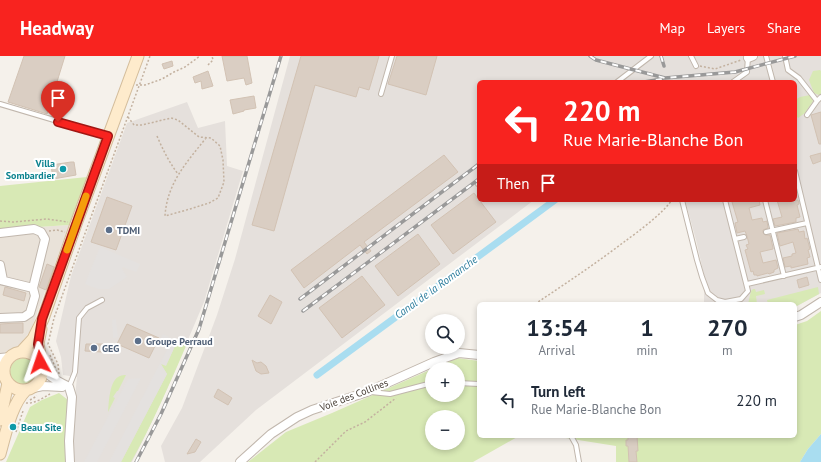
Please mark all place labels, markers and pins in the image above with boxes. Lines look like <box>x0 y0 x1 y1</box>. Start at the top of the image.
pin <box>41 81 75 122</box>
place label: Villa Sombardier <box>6 157 55 182</box>
marker: Villa Sombardier <box>58 164 68 174</box>
place label: TDMI <box>117 224 140 237</box>
marker: TDMI <box>104 225 114 235</box>
place label: Groupe Perraud <box>146 335 213 348</box>
marker: Groupe Perraud <box>133 336 143 346</box>
place label: GEG <box>102 342 119 355</box>
marker: GEG <box>89 343 99 353</box>
place label: Beau Site <box>21 421 61 434</box>
marker: Beau Site <box>8 422 18 432</box>

